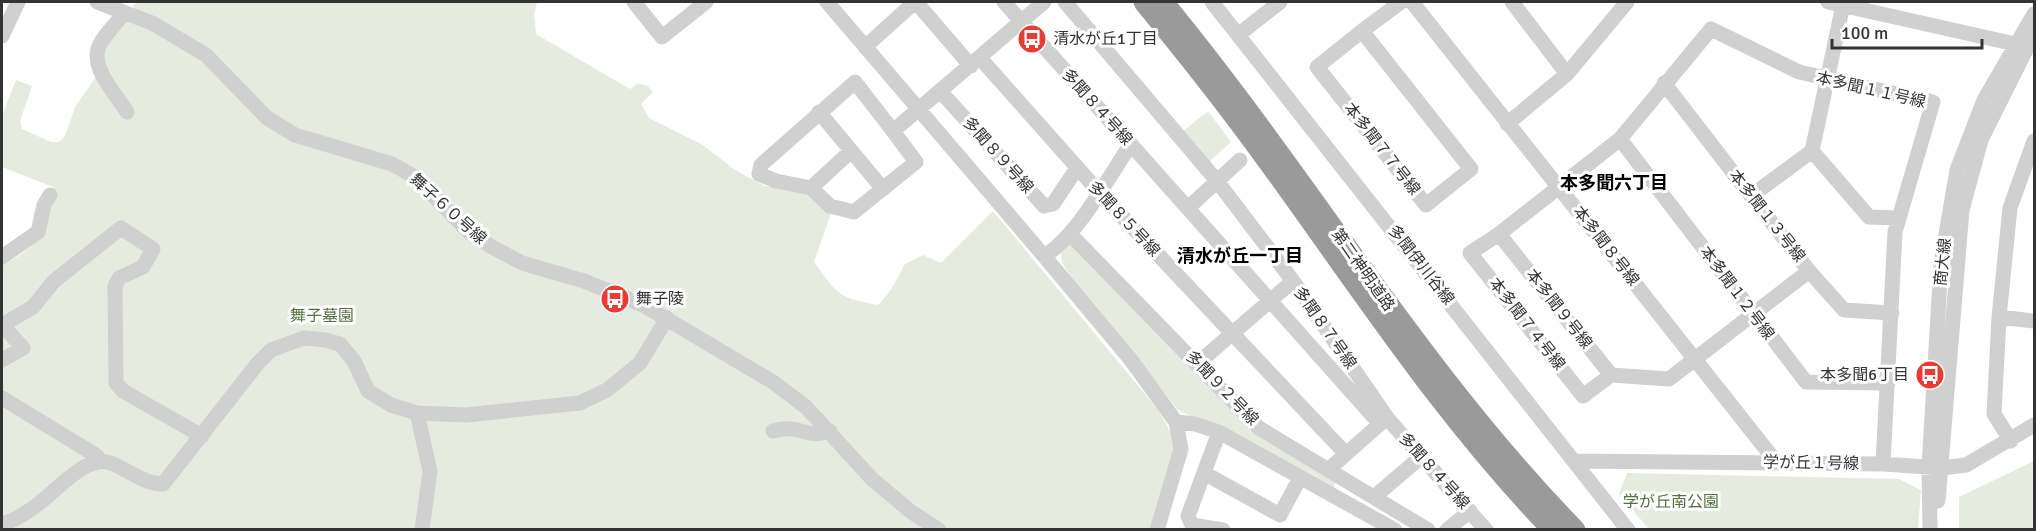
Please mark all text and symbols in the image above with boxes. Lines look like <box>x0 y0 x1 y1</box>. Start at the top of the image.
scale bar <box>1832 12 1982 50</box>
text: 100 m <box>1841 22 1888 44</box>
bus stop icon: 清水が丘1丁目 <box>1016 23 1048 55</box>
place label: 清水が丘1丁目 <box>1053 29 1158 49</box>
street label: 多聞８４号線 <box>1057 65 1137 149</box>
street label: 本多聞１１号線 <box>1814 68 1928 112</box>
street label: 本多聞７７号線 <box>1340 99 1424 199</box>
street label: 多聞８９号線 <box>958 113 1038 197</box>
street label: 本多聞１３号線 <box>1725 166 1809 266</box>
street label: 舞子６０号線 <box>406 169 490 249</box>
district label: 本多聞六丁目 <box>1560 172 1668 194</box>
street label: 多聞８５号線 <box>1084 177 1164 261</box>
street label: 本多聞８号線 <box>1569 202 1643 290</box>
street label: 多聞伊川谷線 <box>1384 221 1458 309</box>
street label: 第二神明道路 <box>1327 225 1399 315</box>
street label: 商大線 <box>1931 237 1955 287</box>
street label: 本多聞１２号線 <box>1695 242 1779 344</box>
district label: 清水が丘一丁目 <box>1177 245 1303 267</box>
street label: 本多聞９号線 <box>1522 265 1596 353</box>
street label: 本多聞７４号線 <box>1485 274 1569 374</box>
bus stop icon: 舞子陵 <box>599 283 631 315</box>
street label: 多聞８７号線 <box>1289 283 1361 373</box>
place label: 舞子陵 <box>636 289 684 309</box>
park label: 舞子墓園 <box>290 306 354 326</box>
street label: 多聞９２号線 <box>1181 347 1263 429</box>
bus stop icon: 本多聞6丁目 <box>1914 359 1946 391</box>
place label: 本多聞6丁目 <box>1820 365 1909 385</box>
street label: 多聞８４号線 <box>1394 429 1474 513</box>
street label: 学が丘１号線 <box>1763 452 1859 474</box>
park label: 学が丘南公園 <box>1623 492 1719 512</box>

